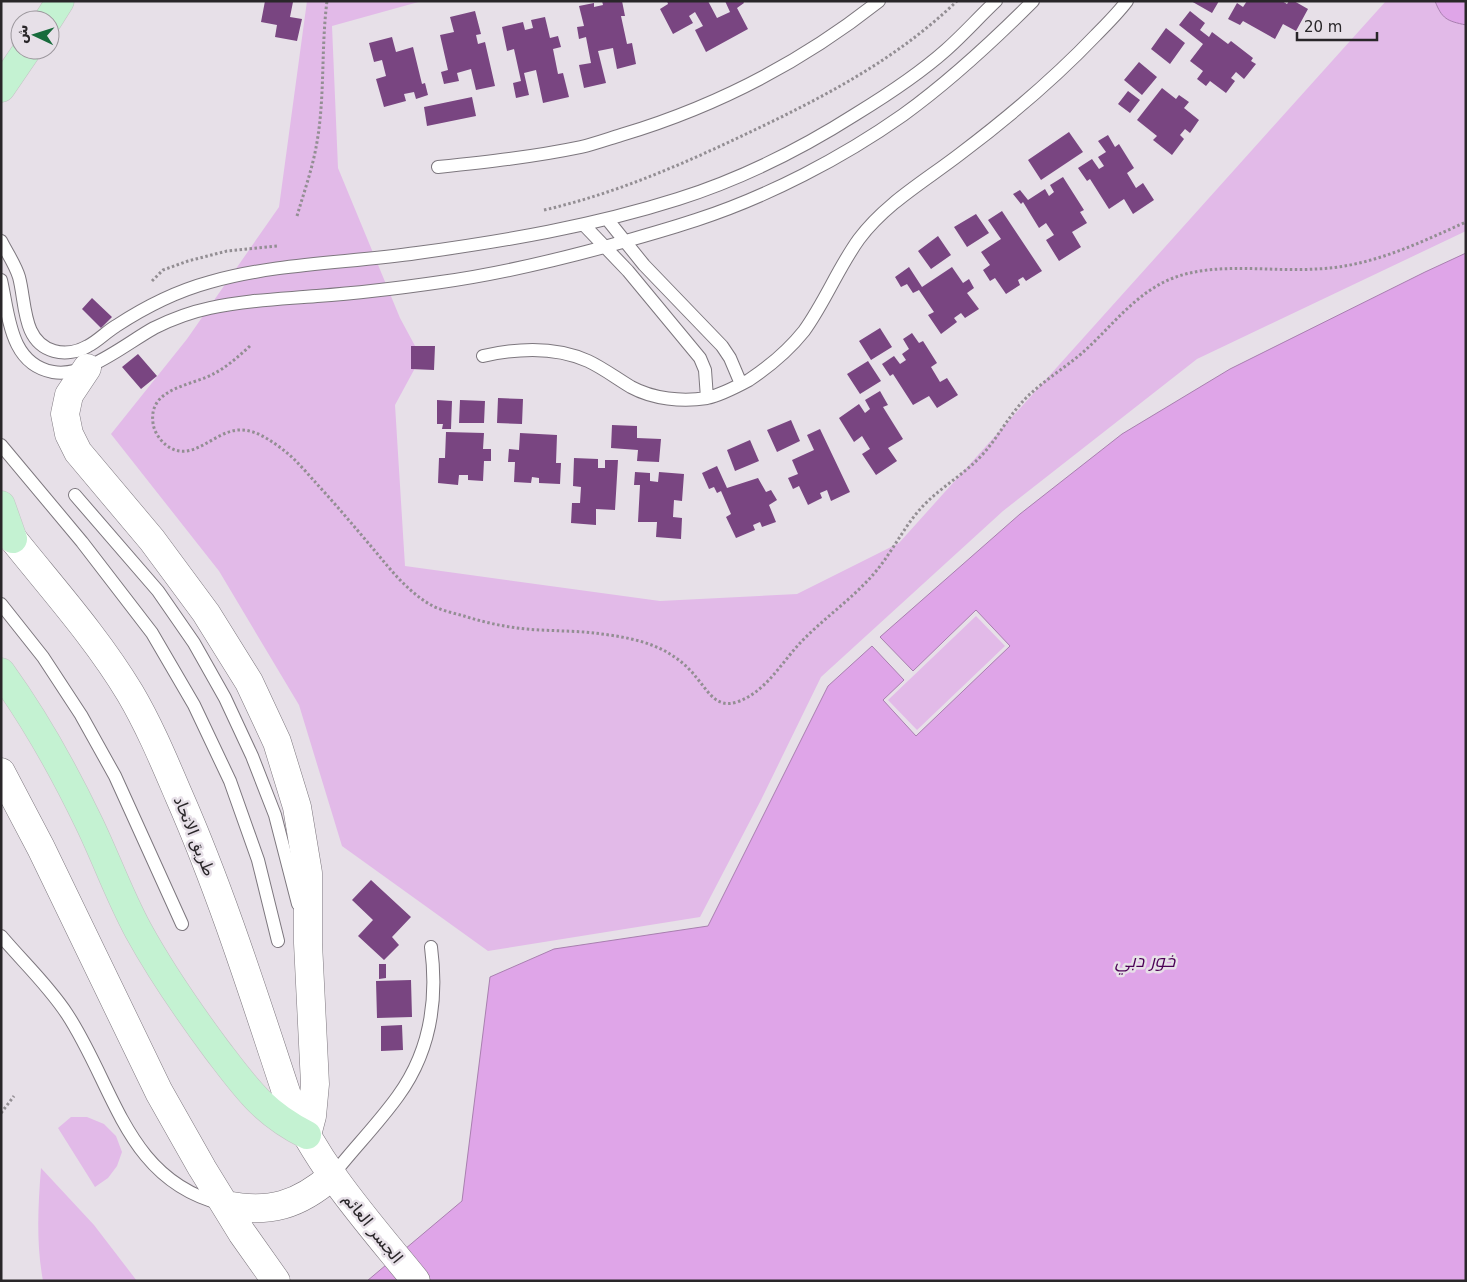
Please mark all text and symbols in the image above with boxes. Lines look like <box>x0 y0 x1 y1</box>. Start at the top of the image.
north arrow <box>10 10 60 60</box>
scale bar <box>1297 10 1377 42</box>
text: 20 m <box>1304 18 1342 36</box>
text: ش <box>13 24 31 44</box>
street label: طريق الاتحاد <box>169 793 219 879</box>
water label: خور دبي <box>1115 950 1176 975</box>
street label: الجسر العائم <box>338 1189 407 1268</box>

